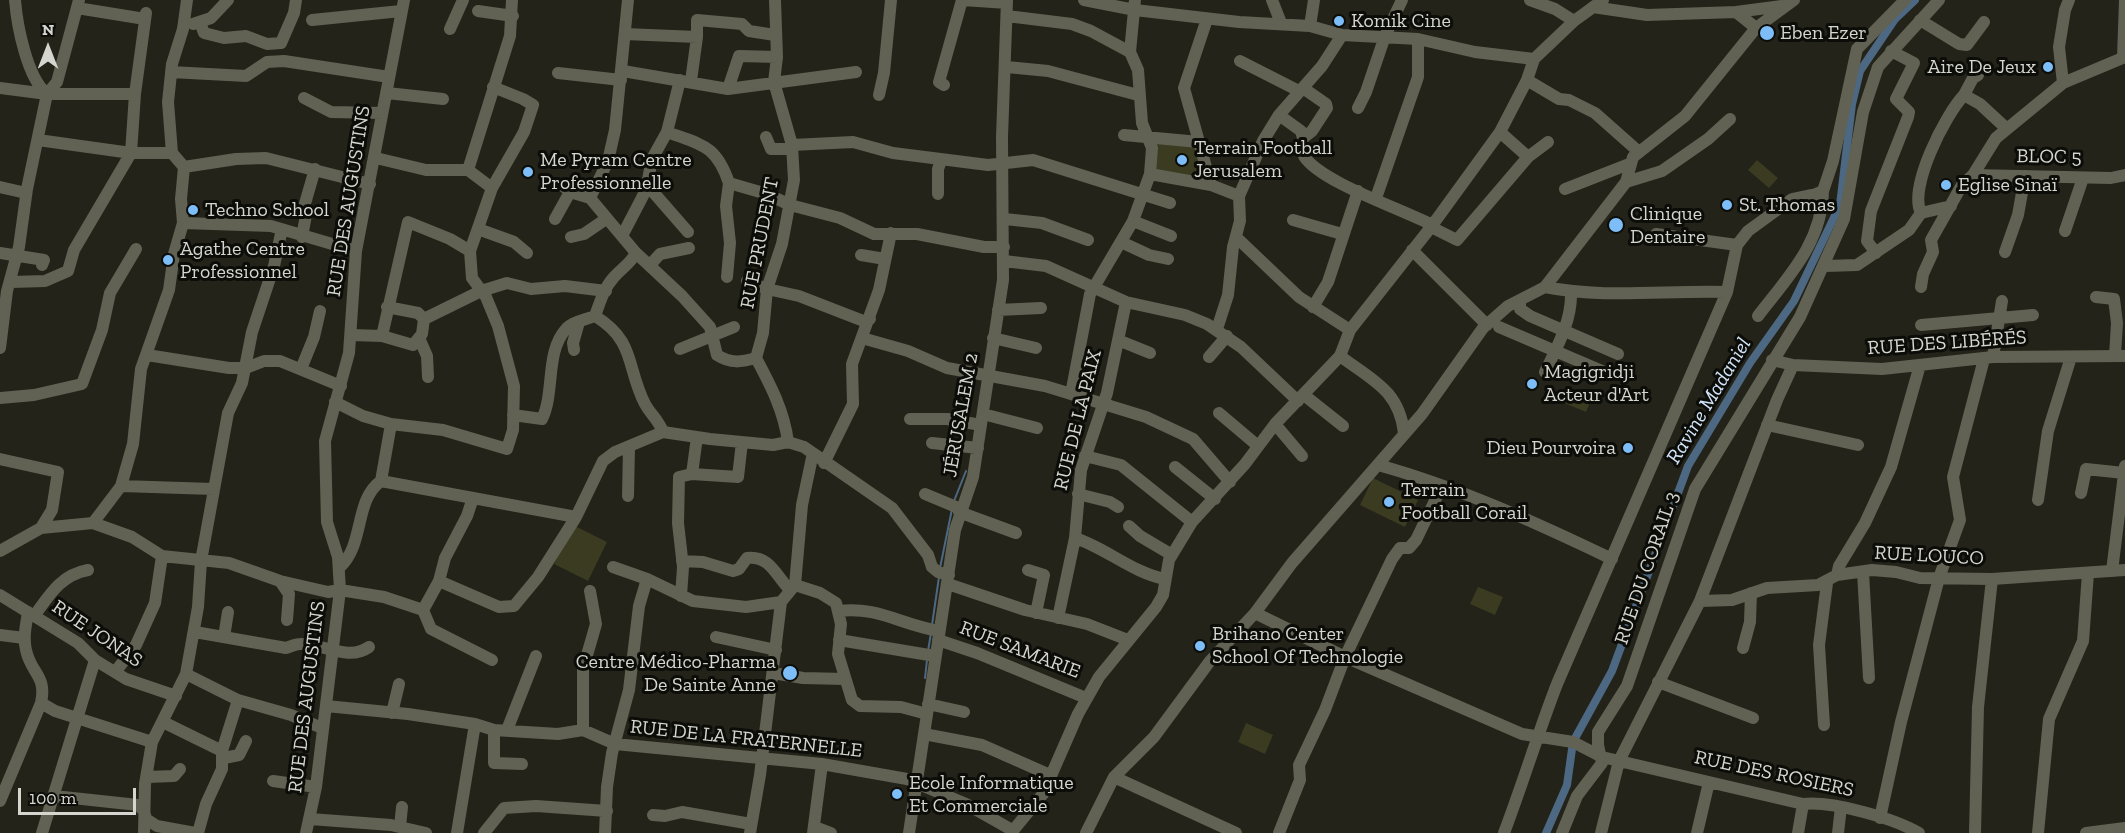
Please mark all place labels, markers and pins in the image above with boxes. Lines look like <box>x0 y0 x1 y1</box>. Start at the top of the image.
place label: Komik Cine <box>1351 9 1451 33</box>
marker: Komik Cine <box>1332 14 1346 28</box>
place label: Eben Ezer <box>1780 21 1867 45</box>
marker: Eben Ezer <box>1758 24 1776 42</box>
place label: Aire De Jeux <box>1928 55 2036 79</box>
marker: Aire De Jeux <box>2041 60 2055 74</box>
place label: Terrain Football Jerusalem <box>1194 136 1332 183</box>
place label: Me Pyram Centre Professionnelle <box>540 148 692 195</box>
marker: Terrain Football Jerusalem <box>1175 153 1189 167</box>
marker: Me Pyram Centre Professionnelle <box>521 165 535 179</box>
place label: Eglise Sinaï <box>1958 173 2057 197</box>
marker: Eglise Sinaï <box>1939 178 1953 192</box>
place label: St. Thomas <box>1739 193 1835 217</box>
place label: Techno School <box>205 198 329 222</box>
marker: St. Thomas <box>1720 198 1734 212</box>
place label: Clinique Dentaire <box>1630 202 1705 249</box>
marker: Techno School <box>186 203 200 217</box>
marker: Clinique Dentaire <box>1607 216 1625 234</box>
place label: Agathe Centre Professionnel <box>180 237 305 284</box>
marker: Agathe Centre Professionnel <box>161 253 175 267</box>
place label: Magigridji Acteur d'Art <box>1544 360 1649 407</box>
marker: Magigridji Acteur d'Art <box>1525 377 1539 391</box>
place label: Dieu Pourvoira <box>1486 436 1616 460</box>
marker: Dieu Pourvoira <box>1621 441 1635 455</box>
place label: Terrain Football Corail <box>1401 478 1527 525</box>
marker: Terrain Football Corail <box>1382 495 1396 509</box>
place label: Brihano Center School Of Technologie <box>1212 622 1403 669</box>
marker: Brihano Center School Of Technologie <box>1193 639 1207 653</box>
place label: Centre Médico-Pharma De Sainte Anne <box>576 650 776 697</box>
marker: Centre Médico-Pharma De Sainte Anne <box>781 664 799 682</box>
place label: Ecole Informatique Et Commerciale <box>909 771 1074 818</box>
marker: Ecole Informatique Et Commerciale <box>890 787 904 801</box>

